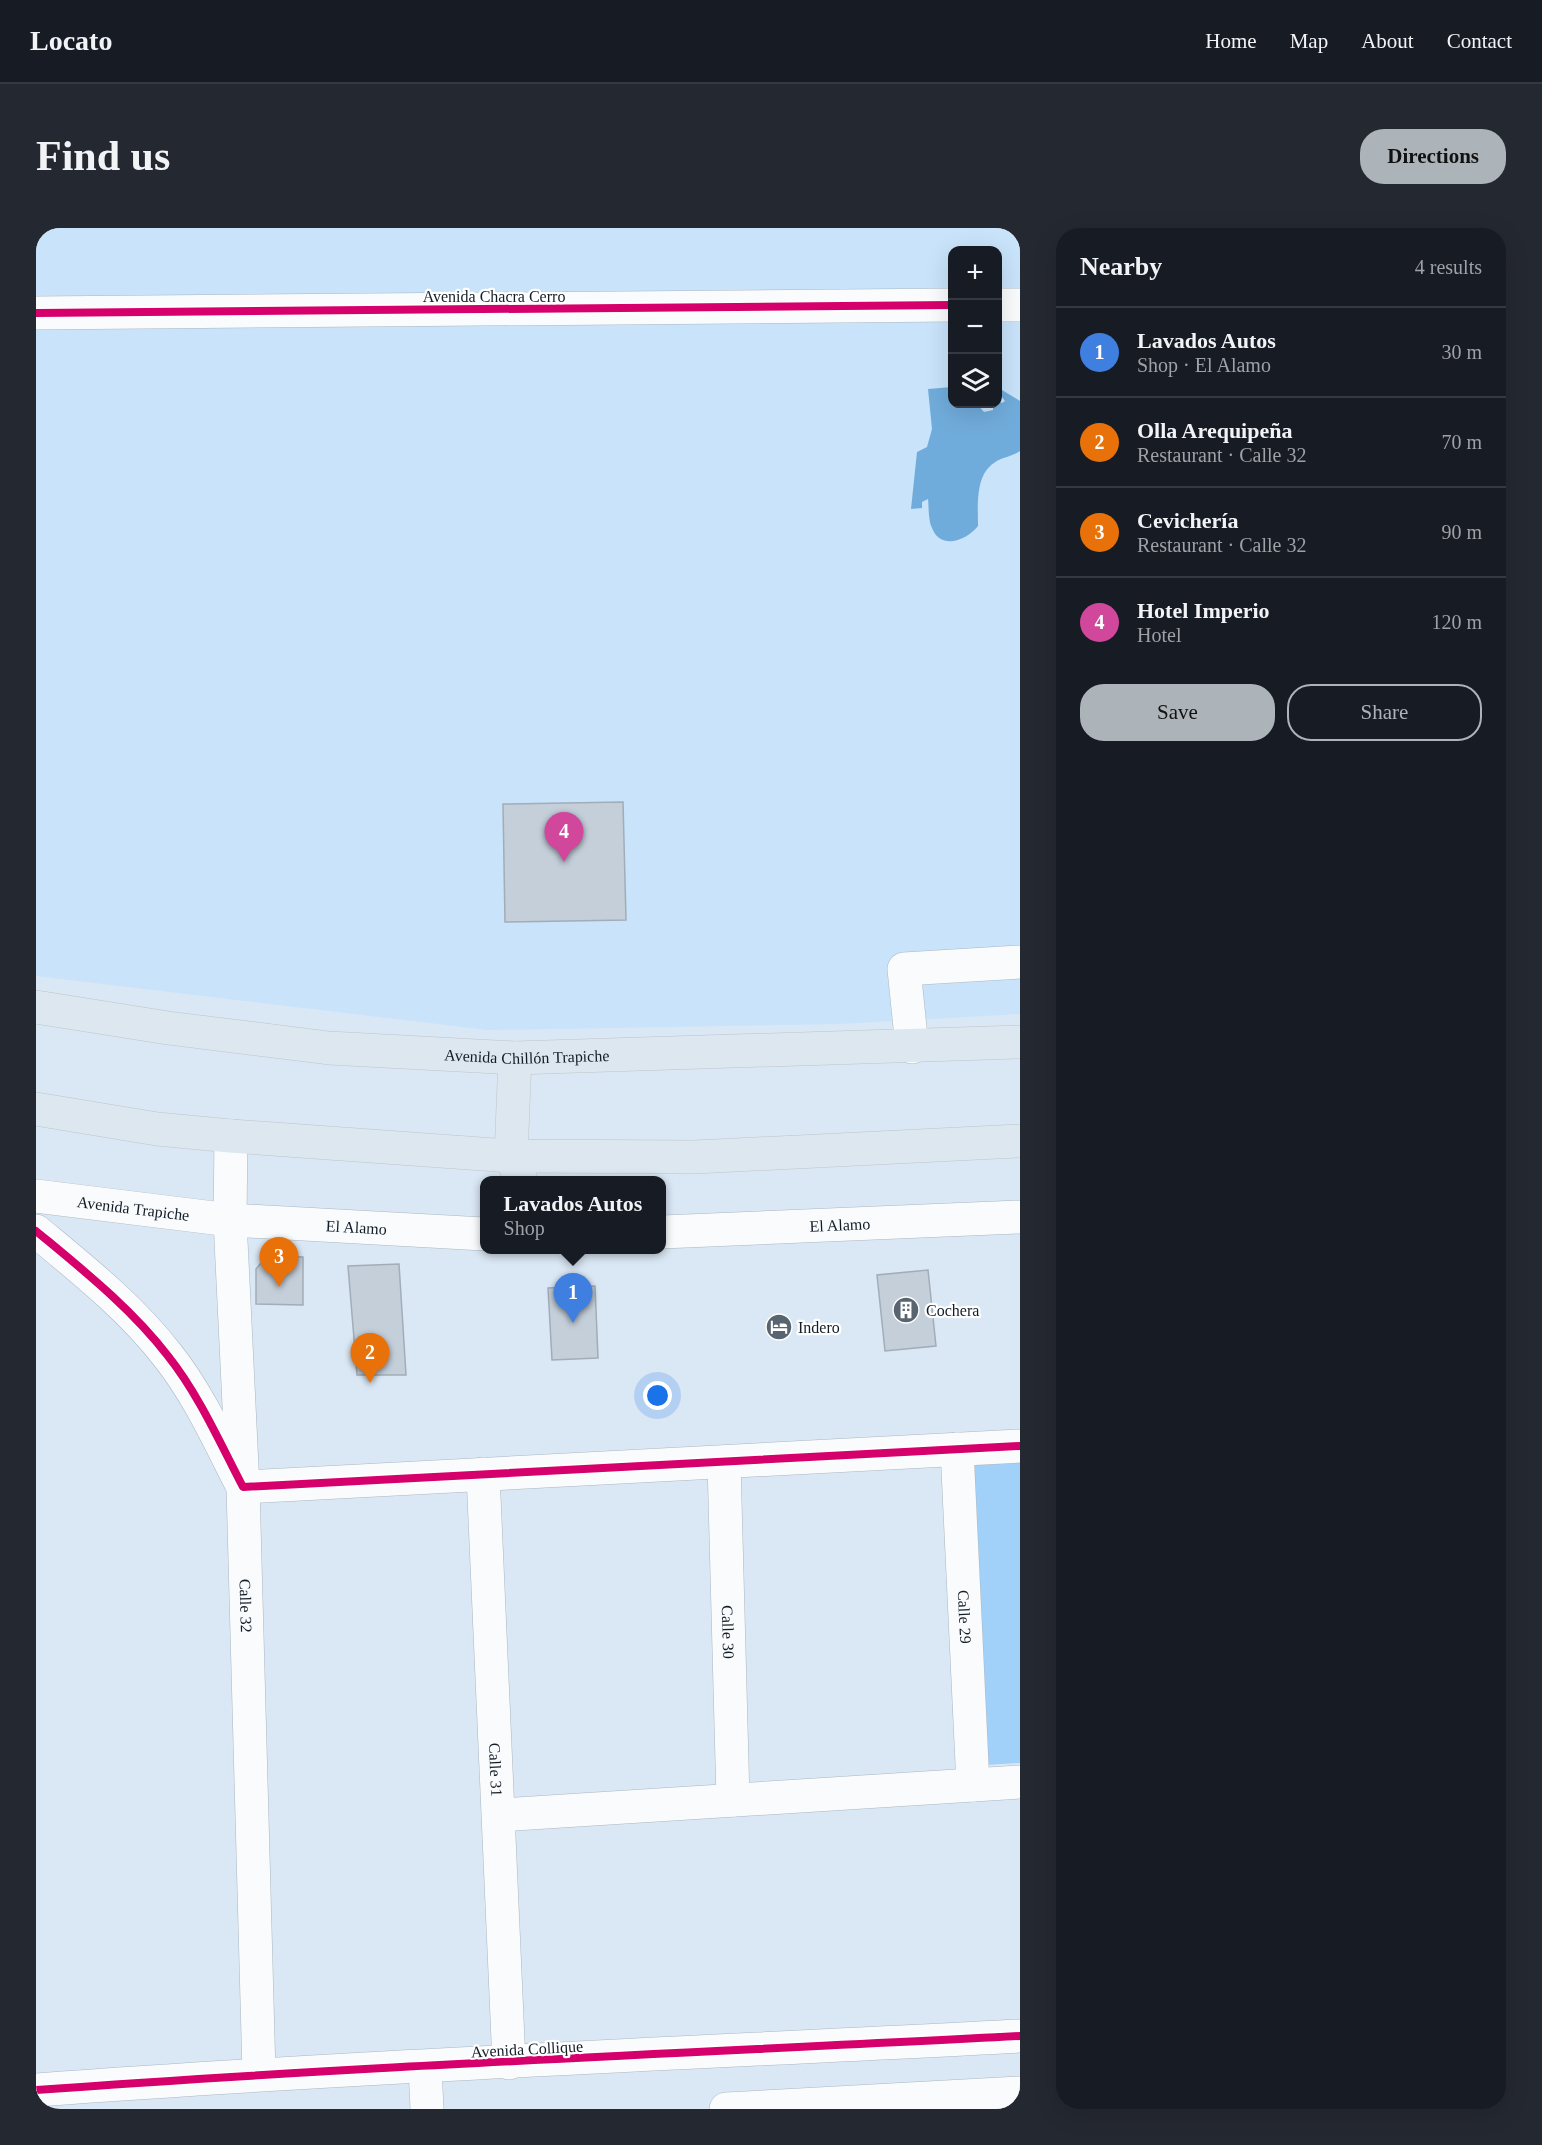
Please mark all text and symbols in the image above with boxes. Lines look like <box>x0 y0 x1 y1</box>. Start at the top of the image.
text: Locato <box>30 25 112 56</box>
text: Home <box>1205 29 1257 53</box>
text: Map <box>1290 29 1328 53</box>
text: About <box>1361 29 1414 53</box>
text: Contact <box>1447 29 1512 53</box>
button: Directions <box>1360 129 1506 184</box>
text: Find us <box>36 133 170 179</box>
map controls <box>948 246 1002 408</box>
button: + <box>948 246 1002 300</box>
text: Nearby <box>1080 252 1162 281</box>
text: 4 results <box>1415 256 1482 278</box>
street label: Avenida Chacra Cerro <box>423 288 565 305</box>
button: − <box>948 300 1002 354</box>
text: Lavados Autos <box>1137 328 1276 353</box>
text: 1 <box>1095 341 1105 363</box>
text: 30 m <box>1441 341 1482 363</box>
button: layers <box>948 354 1002 408</box>
text: Shop · El Alamo <box>1137 354 1271 376</box>
text: Olla Arequipeña <box>1137 418 1292 443</box>
text: 2 <box>1095 431 1105 453</box>
text: 70 m <box>1441 431 1482 453</box>
text: Restaurant · Calle 32 <box>1137 444 1306 466</box>
text: Cevichería <box>1137 508 1238 533</box>
text: 3 <box>1095 521 1105 543</box>
text: 90 m <box>1441 521 1482 543</box>
text: Restaurant · Calle 32 <box>1137 534 1306 556</box>
text: Hotel Imperio <box>1137 598 1270 623</box>
text: 4 <box>1095 611 1105 633</box>
text: 120 m <box>1431 611 1482 633</box>
text: Hotel <box>1137 624 1181 646</box>
button: Save <box>1080 684 1275 741</box>
button: Share <box>1287 684 1482 741</box>
pin: 4 <box>544 812 584 862</box>
street label: Avenida Chillón Trapiche <box>444 1046 610 1067</box>
popup <box>480 1176 666 1254</box>
text: Lavados Autos <box>504 1191 642 1216</box>
street label: Avenida Trapiche <box>76 1193 190 1223</box>
street label: El Alamo <box>809 1215 871 1234</box>
street label: El Alamo <box>325 1217 387 1237</box>
text: Shop <box>504 1217 545 1239</box>
pin: 3 <box>260 1238 298 1287</box>
pin: 1 <box>554 1274 592 1323</box>
building icon: Cochera <box>891 1295 921 1325</box>
place label: Cochera <box>926 1302 979 1319</box>
hotel icon: Indero <box>764 1312 794 1342</box>
place label: Indero <box>798 1319 840 1336</box>
pin: 2 <box>350 1334 390 1383</box>
your location <box>643 1381 672 1410</box>
street label: Calle 32 <box>237 1579 255 1633</box>
street label: Calle 29 <box>955 1590 975 1644</box>
street label: Calle 30 <box>719 1605 738 1659</box>
street label: Calle 31 <box>486 1742 506 1797</box>
street label: Avenida Collique <box>471 2038 583 2061</box>

